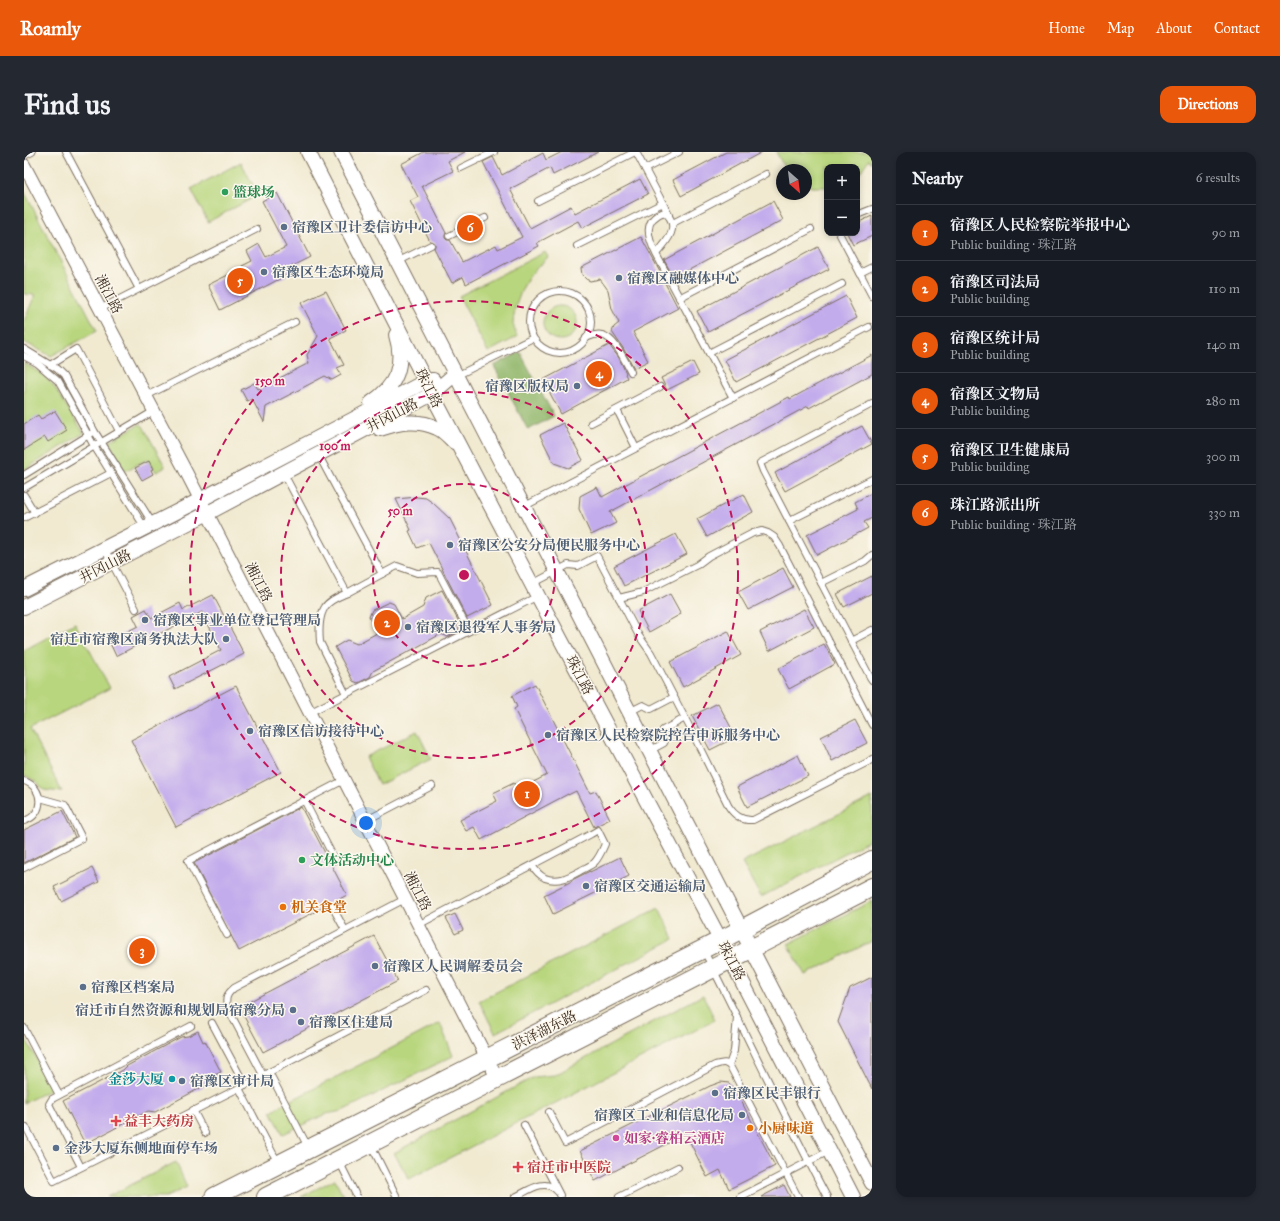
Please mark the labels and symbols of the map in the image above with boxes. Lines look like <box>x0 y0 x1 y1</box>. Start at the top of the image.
north arrow <box>776 164 812 200</box>
place label: 篮球场 <box>233 184 275 201</box>
marker: 篮球场 <box>220 187 230 197</box>
pin: 6 <box>457 213 483 243</box>
place label: 宿豫区卫计委信访中心 <box>292 219 432 236</box>
marker: 宿豫区卫计委信访中心 <box>279 222 289 232</box>
place label: 宿豫区生态环境局 <box>272 264 384 281</box>
pin: 5 <box>227 266 253 296</box>
marker: 宿豫区生态环境局 <box>259 267 269 277</box>
place label: 宿豫区融媒体中心 <box>627 270 739 287</box>
street label: 湘江路 <box>91 272 126 317</box>
marker: 宿豫区融媒体中心 <box>614 273 624 283</box>
pin: 4 <box>586 359 612 389</box>
street label: 珠江路 <box>411 366 446 411</box>
text: 150 m <box>255 374 286 388</box>
place label: 宿豫区版权局 <box>485 378 569 395</box>
marker: 宿豫区版权局 <box>572 381 582 391</box>
street label: 井冈山路 <box>364 395 421 436</box>
text: 100 m <box>319 439 352 453</box>
text: 50 m <box>387 504 414 518</box>
place label: 宿豫区公安分局便民服务中心 <box>458 537 640 554</box>
marker: 宿豫区公安分局便民服务中心 <box>445 540 455 550</box>
street label: 井冈山路 <box>76 546 134 587</box>
street label: 湘江路 <box>241 560 276 605</box>
centre of rings <box>457 568 471 582</box>
pin: 2 <box>374 608 400 638</box>
place label: 宿豫区事业单位登记管理局 <box>153 612 321 629</box>
marker: 宿豫区事业单位登记管理局 <box>140 615 150 625</box>
place label: 宿豫区退役军人事务局 <box>416 619 556 636</box>
marker: 宿豫区退役军人事务局 <box>403 622 413 632</box>
place label: 宿迁市宿豫区商务执法大队 <box>50 631 218 648</box>
marker: 宿迁市宿豫区商务执法大队 <box>221 634 231 644</box>
street label: 珠江路 <box>562 653 597 698</box>
place label: 宿豫区信访接待中心 <box>258 723 384 740</box>
marker: 宿豫区信访接待中心 <box>245 726 255 736</box>
place label: 宿豫区人民检察院控告申诉服务中心 <box>556 727 780 744</box>
marker: 宿豫区人民检察院控告申诉服务中心 <box>543 730 553 740</box>
pin: 1 <box>514 779 540 809</box>
your location <box>356 813 376 833</box>
place label: 文体活动中心 <box>310 852 394 869</box>
marker: 文体活动中心 <box>297 855 307 865</box>
street label: 湘江路 <box>400 869 435 914</box>
place label: 宿豫区交通运输局 <box>594 878 706 895</box>
marker: 宿豫区交通运输局 <box>581 881 591 891</box>
place label: 机关食堂 <box>291 899 347 916</box>
marker: 机关食堂 <box>278 902 288 912</box>
pin: 3 <box>129 936 155 966</box>
street label: 珠江路 <box>714 939 749 984</box>
place label: 宿豫区人民调解委员会 <box>383 958 523 975</box>
marker: 宿豫区人民调解委员会 <box>370 961 380 971</box>
place label: 宿豫区档案局 <box>91 979 175 996</box>
marker: 宿豫区档案局 <box>78 982 88 992</box>
place label: 宿迁市自然资源和规划局宿豫分局 <box>75 1002 285 1019</box>
marker: 宿迁市自然资源和规划局宿豫分局 <box>288 1005 298 1015</box>
street label: 洪泽湖东路 <box>509 1007 579 1054</box>
place label: 宿豫区住建局 <box>309 1014 393 1031</box>
marker: 宿豫区住建局 <box>296 1017 306 1027</box>
place label: 金莎大厦 <box>108 1071 164 1088</box>
place label: 宿豫区审计局 <box>190 1073 274 1090</box>
marker: 金莎大厦 <box>167 1074 177 1084</box>
marker: 宿豫区审计局 <box>177 1076 187 1086</box>
place label: 宿豫区民丰银行 <box>723 1085 821 1102</box>
marker: 宿豫区民丰银行 <box>710 1088 720 1098</box>
place label: 宿豫区工业和信息化局 <box>594 1107 734 1124</box>
marker: 宿豫区工业和信息化局 <box>737 1110 747 1120</box>
place label: 益丰大药房 <box>124 1113 194 1130</box>
marker: 益丰大药房 <box>111 1116 121 1126</box>
place label: 小厨味道 <box>758 1120 814 1137</box>
marker: 小厨味道 <box>745 1123 755 1133</box>
place label: 如家·睿柏云酒店 <box>624 1130 725 1147</box>
marker: 如家·睿柏云酒店 <box>611 1133 621 1143</box>
place label: 金莎大厦东侧地面停车场 <box>64 1140 218 1157</box>
marker: 金莎大厦东侧地面停车场 <box>51 1143 61 1153</box>
place label: 宿迁市中医院 <box>527 1159 611 1176</box>
marker: 宿迁市中医院 <box>512 1161 524 1173</box>

